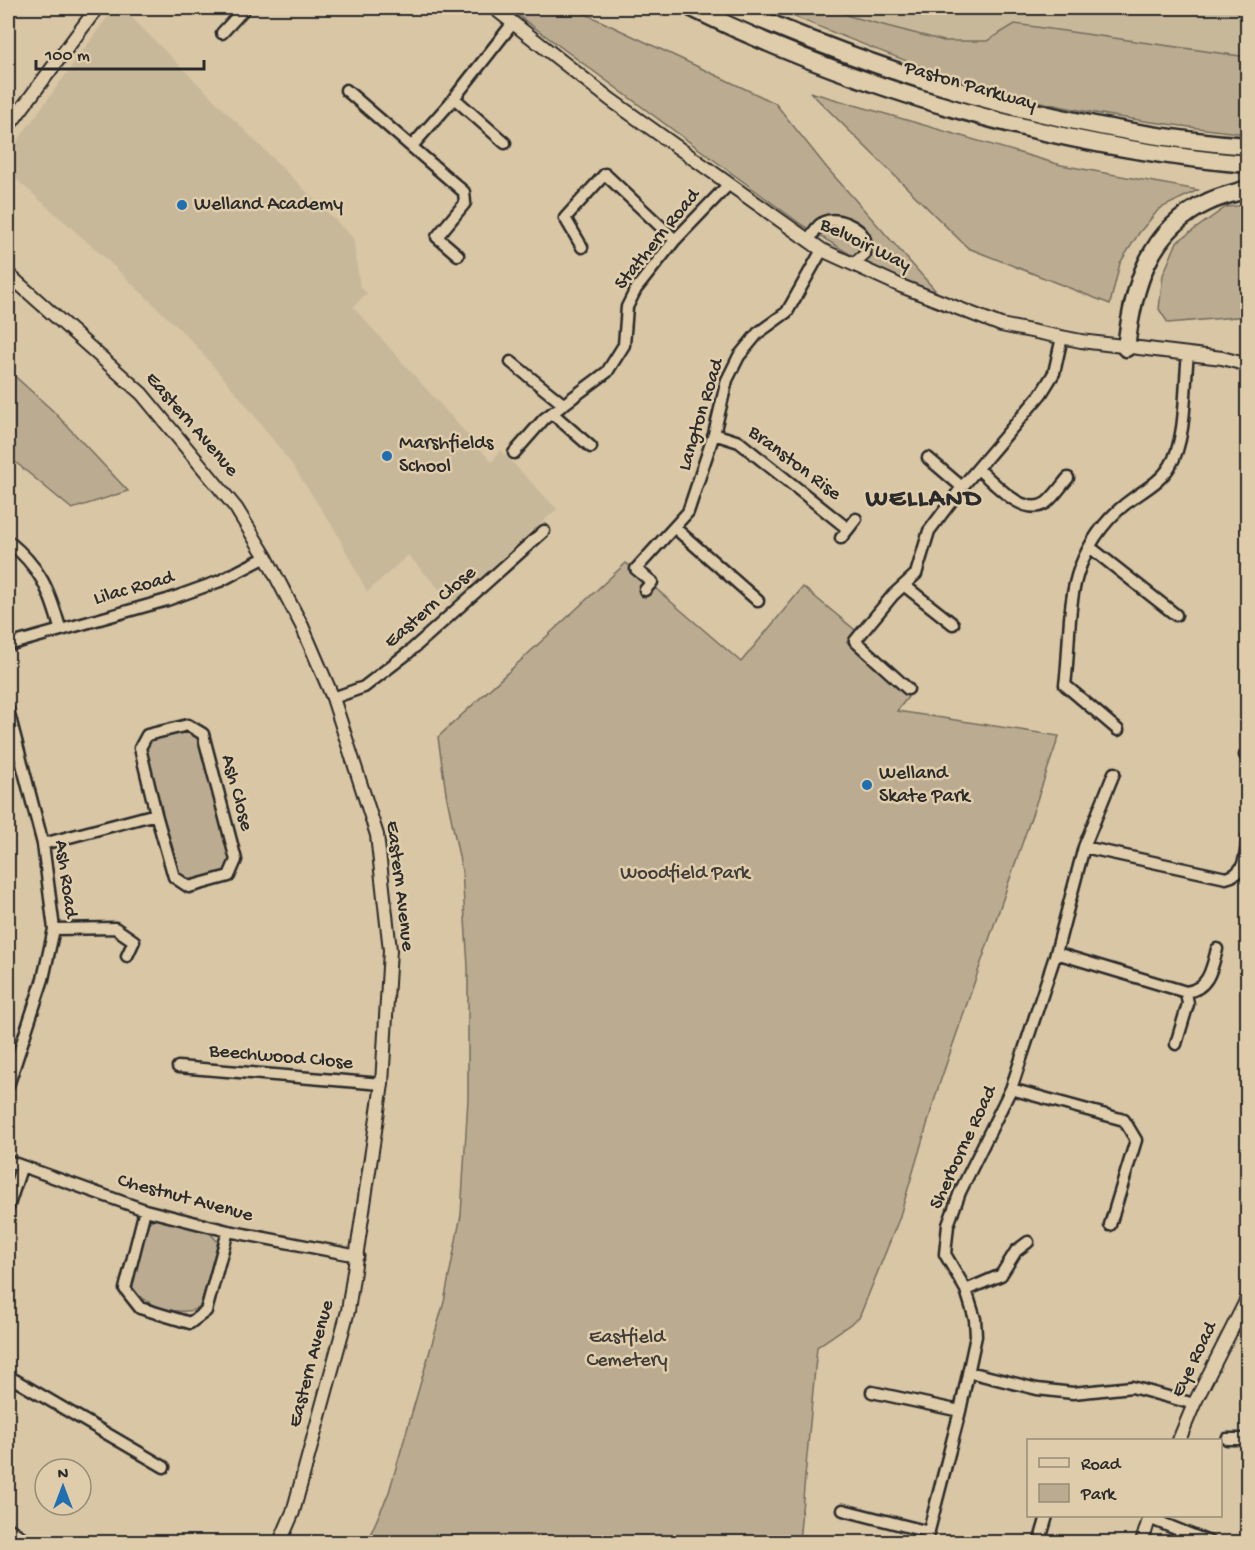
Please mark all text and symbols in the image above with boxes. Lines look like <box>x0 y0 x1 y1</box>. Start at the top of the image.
scale bar <box>36 33 204 71</box>
text: 100 m <box>44 46 90 67</box>
street label: Paston Parkway <box>900 57 1039 117</box>
street label: Stathern Road <box>610 183 707 295</box>
place label: Welland Academy <box>194 194 343 217</box>
marker: Welland Academy <box>175 198 189 212</box>
street label: Belvoir Way <box>815 214 914 278</box>
street label: Langton Road <box>674 354 731 474</box>
street label: Eastern Avenue <box>139 368 243 482</box>
street label: Branston Rise <box>742 421 846 507</box>
place label: Marshfields School <box>399 433 494 479</box>
marker: Marshfields School <box>380 449 394 463</box>
district label: WELLAND <box>864 485 983 516</box>
street label: Eastern Close <box>380 561 482 654</box>
street label: Lilac Road <box>91 566 179 611</box>
street label: Ash Close <box>215 752 257 834</box>
place label: Welland Skate Park <box>879 763 972 809</box>
marker: Welland Skate Park <box>860 778 874 792</box>
street label: Eastern Avenue <box>380 820 418 953</box>
street label: Ash Road <box>48 839 82 922</box>
park label: Woodfield Park <box>620 863 752 886</box>
street label: Beechwood Close <box>207 1040 355 1076</box>
street label: Sherborne Road <box>925 1080 1004 1213</box>
street label: Chestnut Avenue <box>115 1170 256 1228</box>
street label: Eastern Avenue <box>284 1297 340 1430</box>
street label: Eye Road <box>1167 1316 1224 1401</box>
park label: Eastfield Cemetery <box>586 1327 668 1373</box>
legend <box>1027 1439 1222 1517</box>
text: Road <box>1081 1455 1122 1476</box>
north arrow <box>33 1457 93 1517</box>
text: N <box>58 1466 69 1485</box>
text: Park <box>1080 1485 1117 1506</box>

